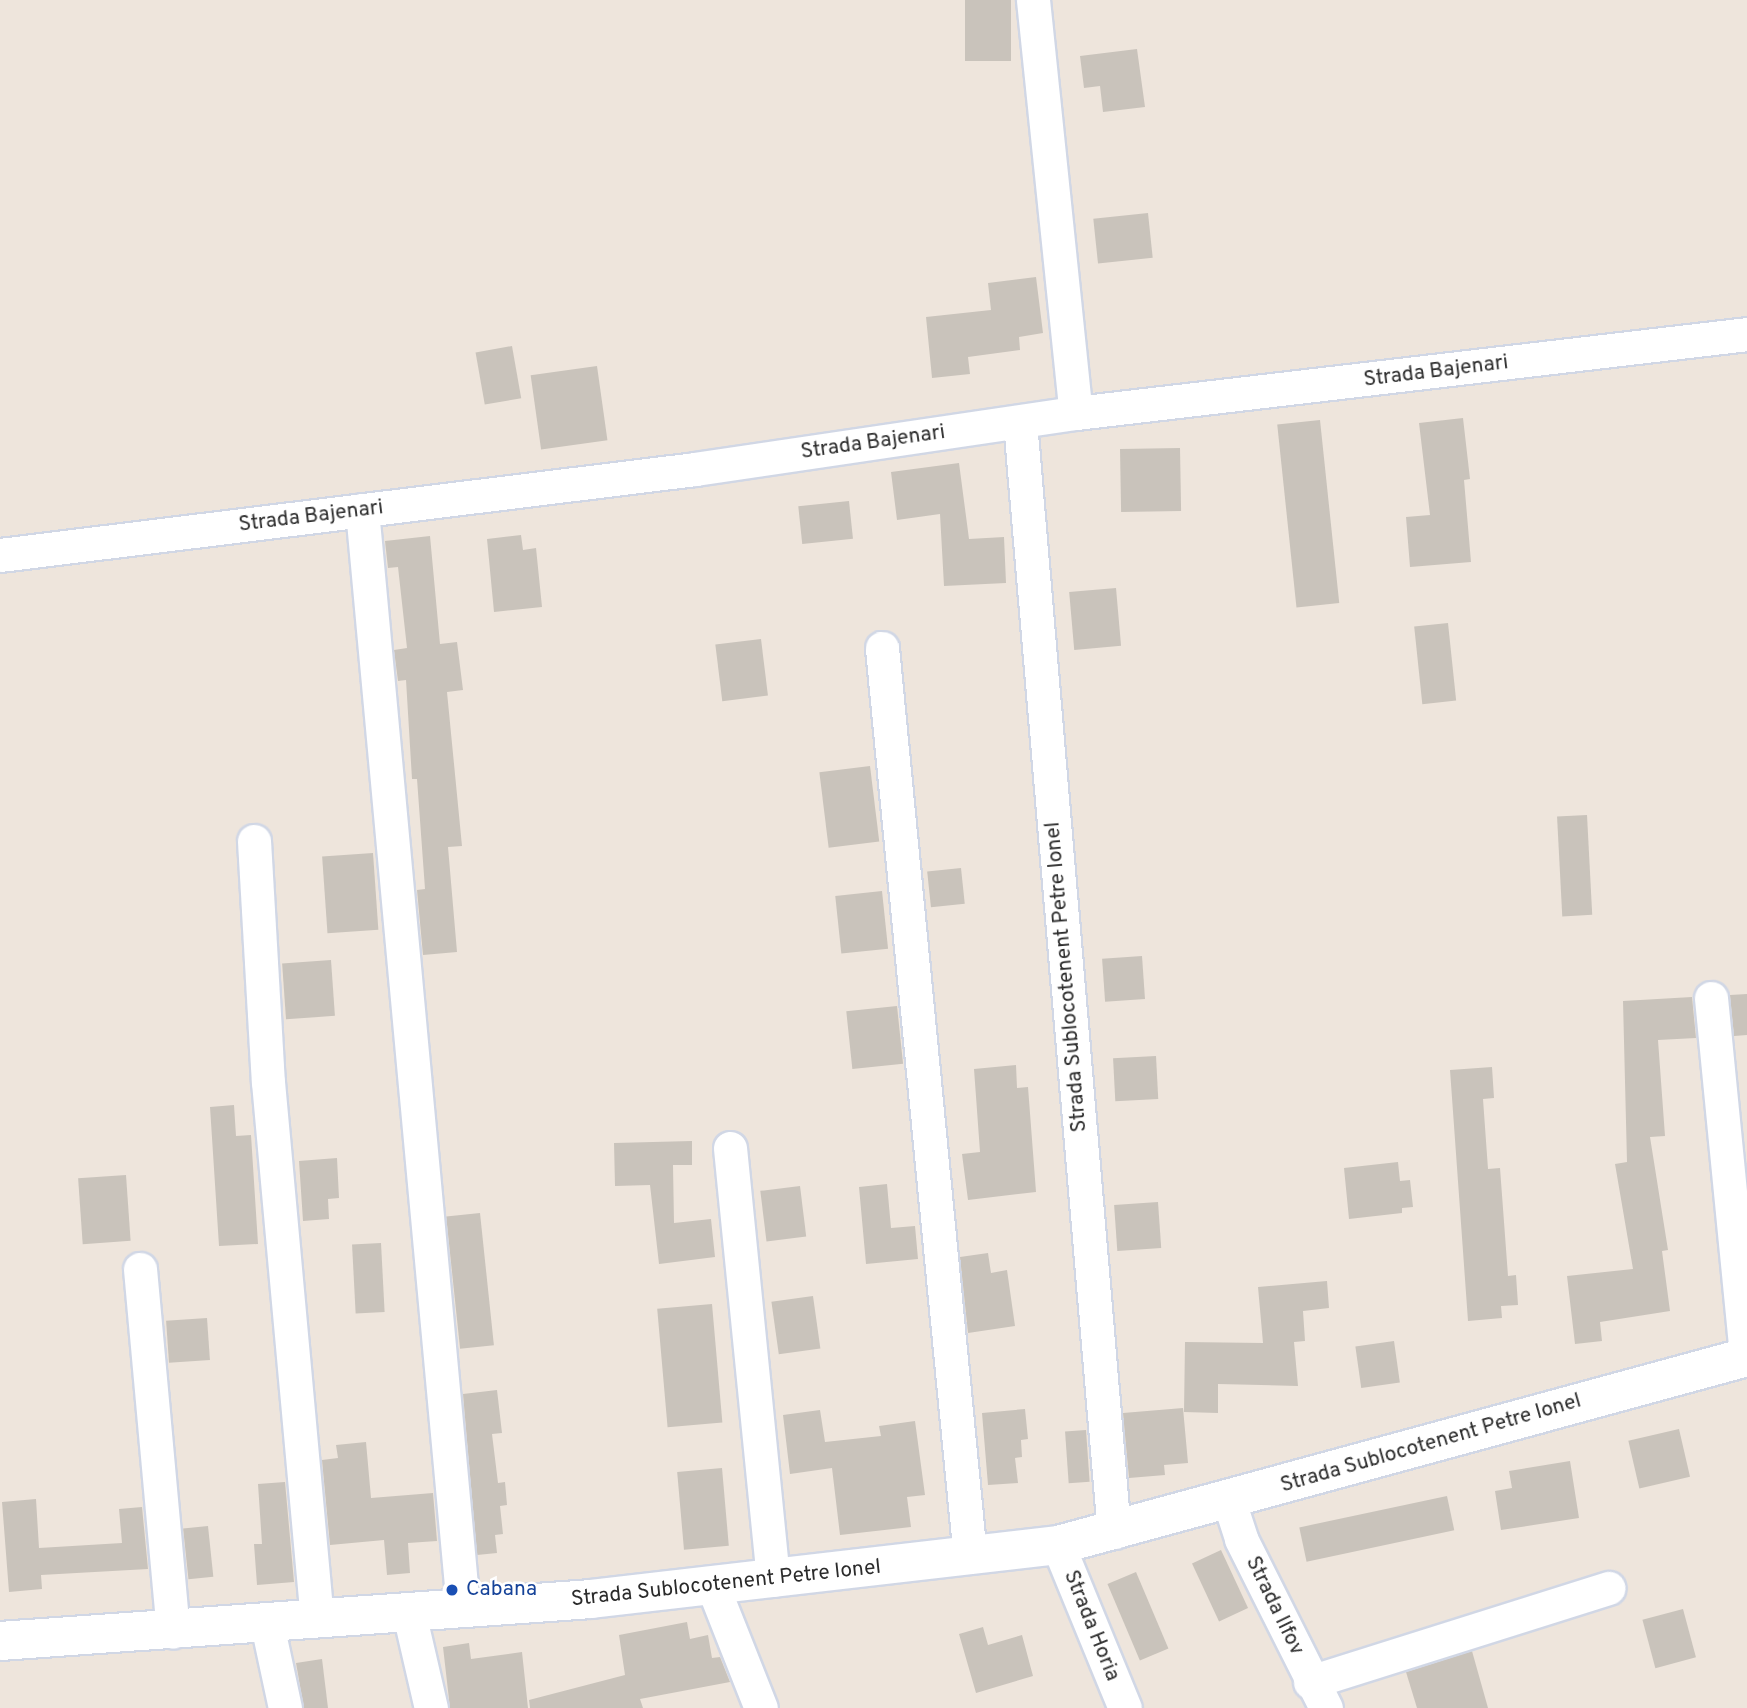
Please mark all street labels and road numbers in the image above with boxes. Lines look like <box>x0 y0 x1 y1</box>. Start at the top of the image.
street label: Strada Bajenari <box>1362 351 1510 393</box>
street label: Strada Bajenari <box>799 420 947 466</box>
street label: Strada Bajenari <box>237 496 385 538</box>
street label: Strada Sublocotenent Petre Ionel <box>1041 821 1093 1133</box>
street label: Strada Sublocotenent Petre Ionel <box>1278 1389 1584 1499</box>
street label: Strada Ilfov <box>1239 1553 1309 1659</box>
street label: Strada Sublocotenent Petre Ionel <box>570 1555 882 1613</box>
street label: Strada Horia <box>1057 1567 1125 1685</box>

